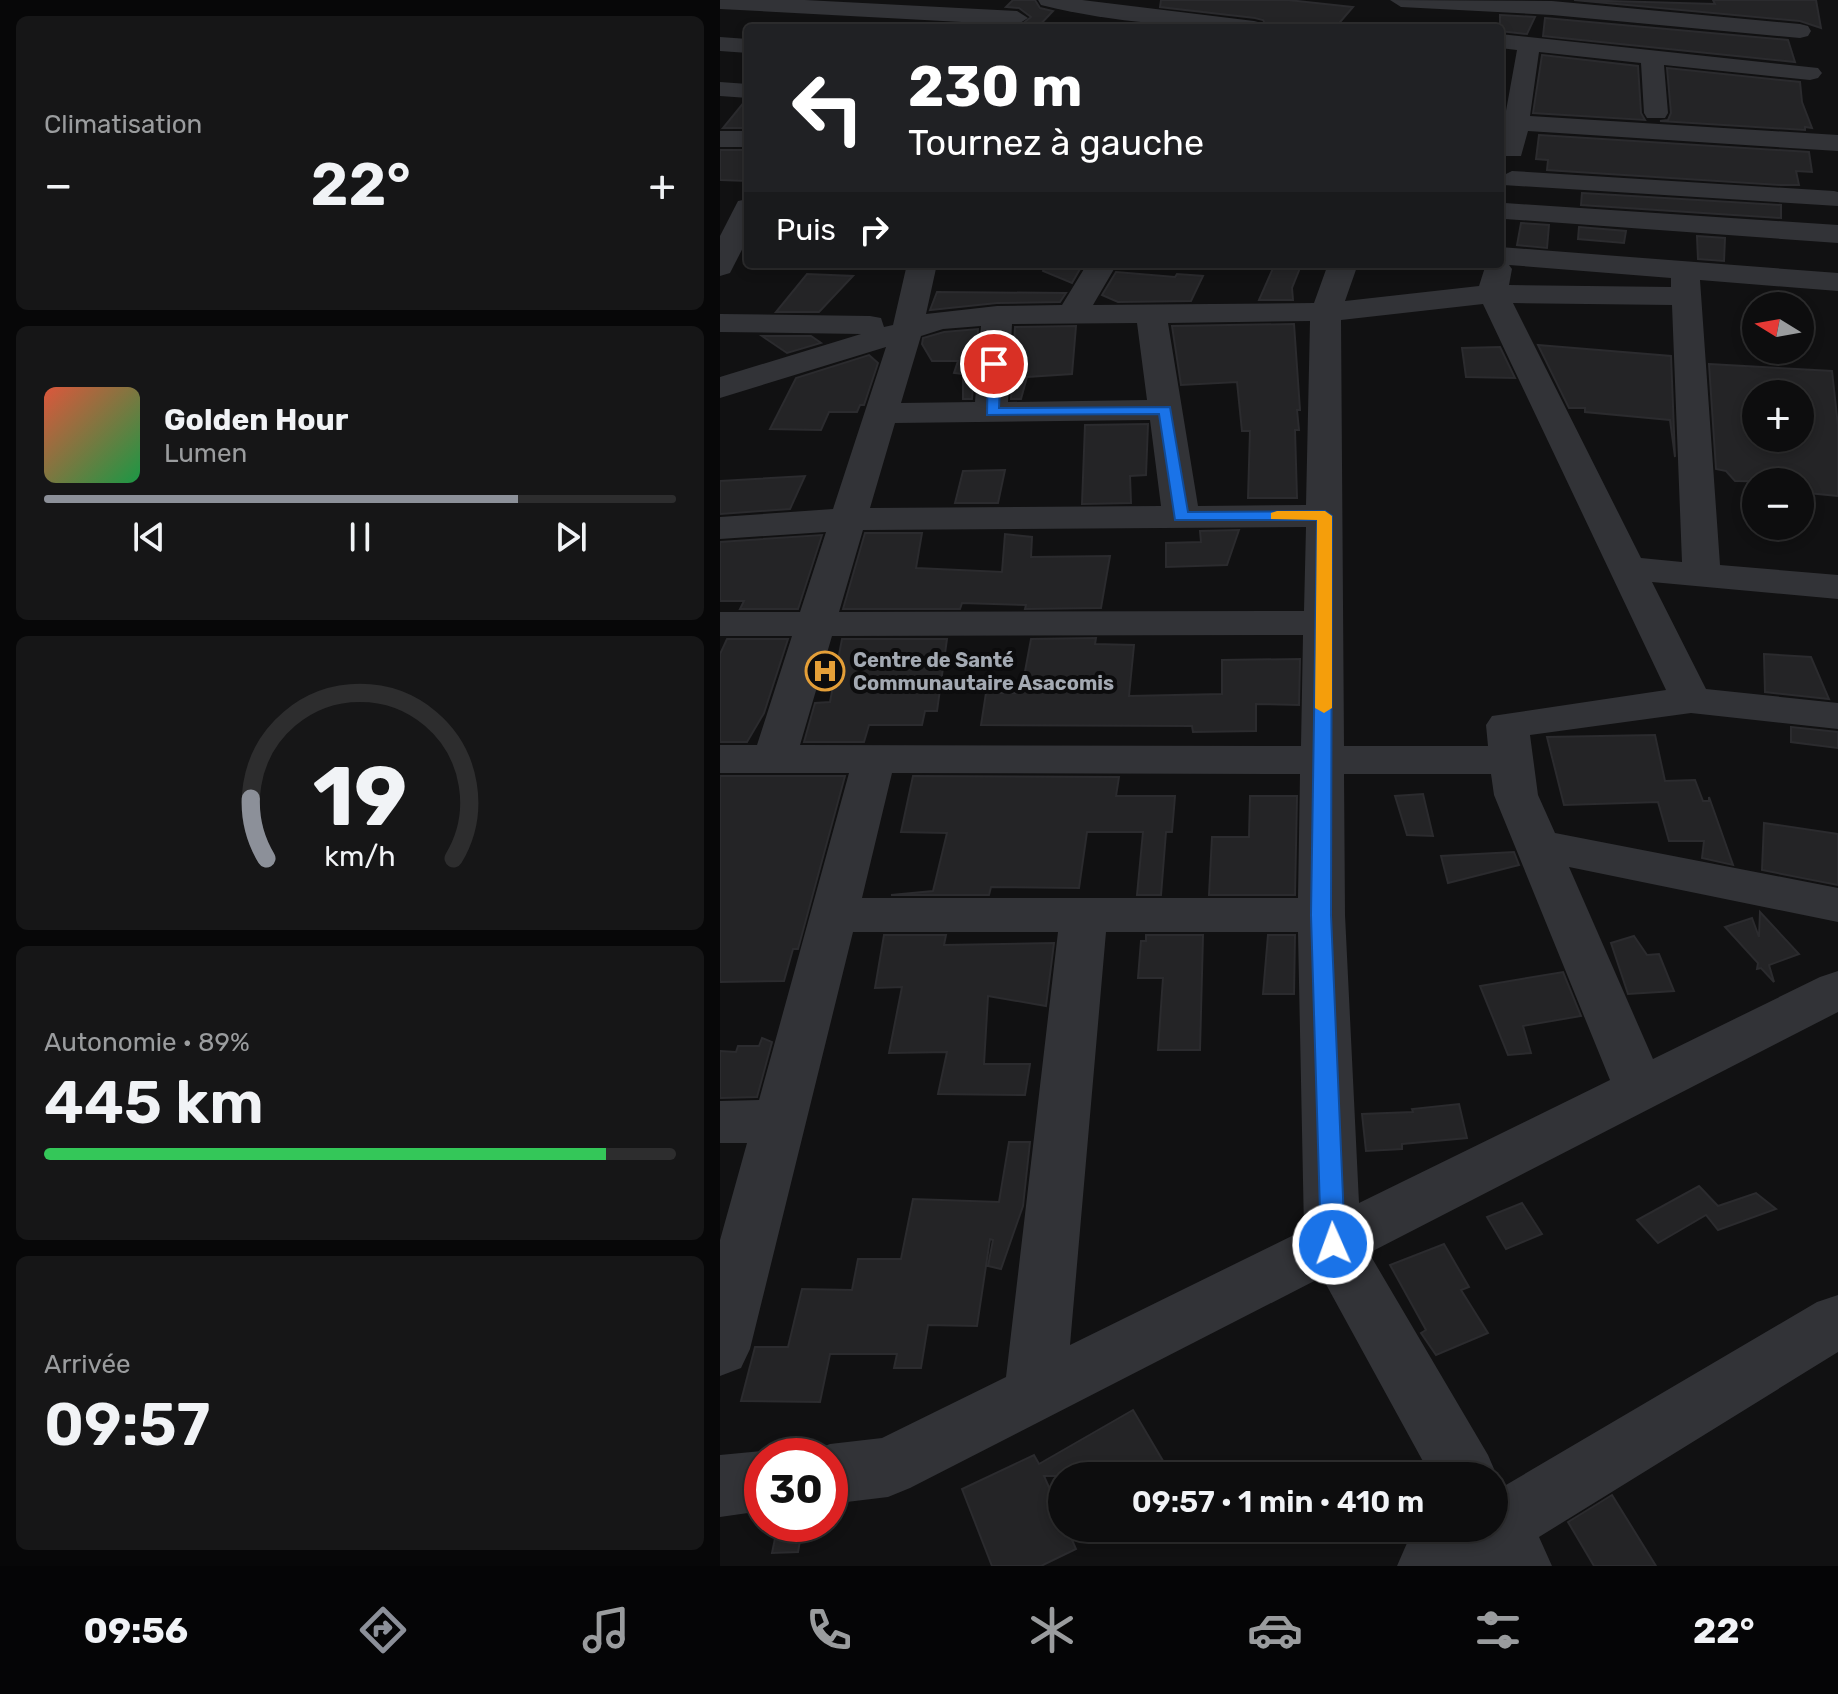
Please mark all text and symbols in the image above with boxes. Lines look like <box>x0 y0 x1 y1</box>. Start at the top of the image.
text: 230 m <box>908 54 1083 120</box>
icon: left <box>776 56 880 160</box>
text: Climatisation <box>44 109 202 140</box>
text: Tournez à gauche <box>908 121 1204 164</box>
text: 22° <box>310 149 411 220</box>
text: − <box>44 159 73 211</box>
text: + <box>649 159 676 211</box>
icon: right <box>852 208 896 252</box>
text: Puis <box>776 212 836 248</box>
north arrow <box>1742 292 1814 364</box>
map controls <box>1742 292 1814 540</box>
pin <box>960 330 1028 398</box>
icon: arrive <box>972 342 1016 386</box>
button: + <box>1742 380 1814 452</box>
text: Golden Hour <box>164 402 348 438</box>
text: Lumen <box>164 438 247 469</box>
button: − <box>1742 468 1814 540</box>
icon: previous <box>127 515 171 559</box>
icon: pause <box>338 515 382 559</box>
icon: next <box>549 515 593 559</box>
place label: Centre de Santé Communautaire Asacomis <box>853 648 1114 695</box>
hospital icon: Centre de Santé Communautaire Asacomis <box>804 650 846 692</box>
text: 19 <box>313 747 407 846</box>
text: km/h <box>324 839 396 873</box>
text: Autonomie · 89% <box>44 1027 250 1058</box>
text: 445 km <box>44 1067 264 1138</box>
position arrow <box>1291 1202 1375 1286</box>
text: Arrivée <box>44 1349 131 1380</box>
text: 09:57 <box>44 1389 210 1460</box>
speed limit sign: 30 <box>744 1438 848 1542</box>
text: 09:57 · 1 min · 410 m <box>1132 1484 1424 1520</box>
icon: directions <box>355 1602 411 1658</box>
icon: music <box>578 1602 634 1658</box>
icon: phone <box>801 1602 857 1658</box>
icon: climate <box>1024 1602 1080 1658</box>
icon: car <box>1247 1602 1303 1658</box>
icon: filters <box>1470 1602 1526 1658</box>
text: 09:56 <box>83 1609 188 1652</box>
text: 22° <box>1693 1609 1755 1652</box>

